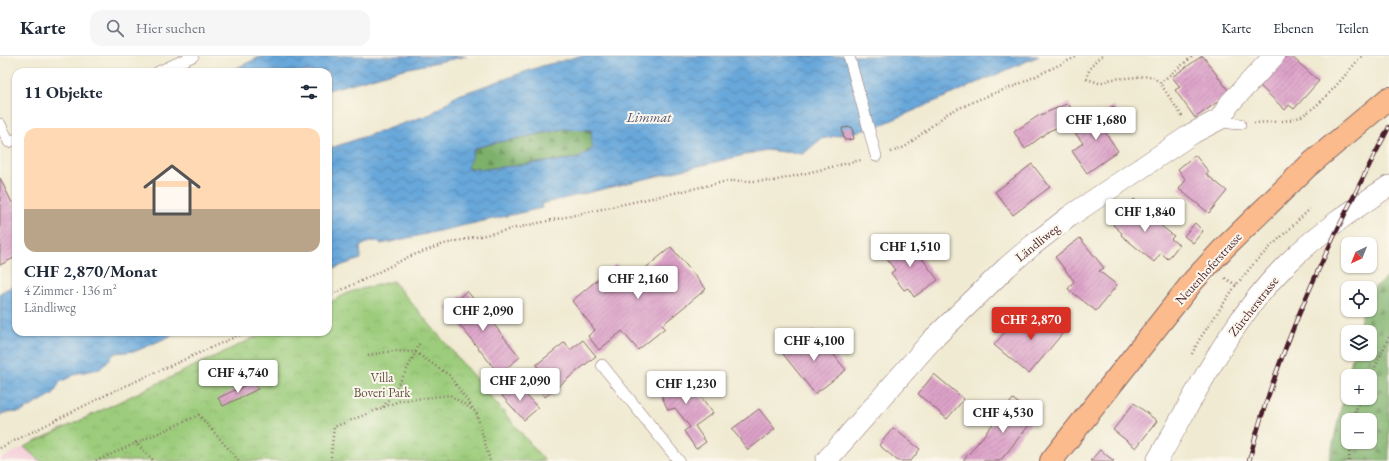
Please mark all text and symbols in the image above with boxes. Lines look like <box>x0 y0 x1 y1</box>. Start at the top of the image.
search box <box>90 10 370 46</box>
text: Karte <box>20 15 66 40</box>
icon: search <box>104 17 126 39</box>
text: Hier suchen <box>136 18 206 37</box>
text: Karte <box>1222 19 1251 37</box>
text: Ebenen <box>1273 19 1314 37</box>
text: Teilen <box>1336 19 1369 37</box>
text: 11 Objekte <box>24 81 103 103</box>
icon: filters <box>298 81 320 103</box>
pin: CHF 1,680 <box>1050 107 1142 141</box>
water label: Limmat <box>626 108 672 126</box>
text: CHF 1,680 <box>1066 111 1126 128</box>
icon: home <box>136 154 208 226</box>
pin: CHF 1,840 <box>1099 199 1191 233</box>
text: CHF 1,840 <box>1115 203 1175 220</box>
street label: Ländliweg <box>1012 219 1063 265</box>
street label: Neuenhoferstrasse <box>1171 229 1245 308</box>
pin: CHF 1,510 <box>864 234 956 268</box>
north arrow <box>1341 237 1377 273</box>
map controls <box>1341 237 1377 449</box>
text: CHF 1,510 <box>880 238 940 255</box>
text: CHF 2,870/Monat <box>24 260 157 282</box>
pin: CHF 2,160 <box>592 266 684 300</box>
text: CHF 2,160 <box>608 270 668 287</box>
street label: Zürcherstrasse <box>1225 273 1282 340</box>
button: locate <box>1341 281 1377 317</box>
text: 4 Zimmer · 136 m² <box>24 282 117 299</box>
pin: CHF 2,090 <box>437 298 529 332</box>
text: Ländliweg <box>24 299 76 316</box>
text: CHF 2,090 <box>453 302 513 319</box>
pin: CHF 2,870 <box>985 307 1077 341</box>
text: CHF 2,870 <box>1001 311 1061 328</box>
button: layers <box>1341 325 1377 361</box>
pin: CHF 4,100 <box>768 328 860 362</box>
text: CHF 4,100 <box>784 332 844 349</box>
pin: CHF 4,740 <box>192 360 284 394</box>
text: CHF 4,740 <box>208 364 268 381</box>
pin: CHF 2,090 <box>474 368 566 402</box>
park label: Villa Boveri Park <box>354 369 411 401</box>
button: + <box>1341 369 1377 405</box>
pin: CHF 1,230 <box>640 371 732 405</box>
text: CHF 2,090 <box>490 372 550 389</box>
text: CHF 1,230 <box>656 375 716 392</box>
pin: CHF 4,530 <box>957 400 1049 434</box>
text: CHF 4,530 <box>973 404 1033 421</box>
button: − <box>1341 413 1377 449</box>

